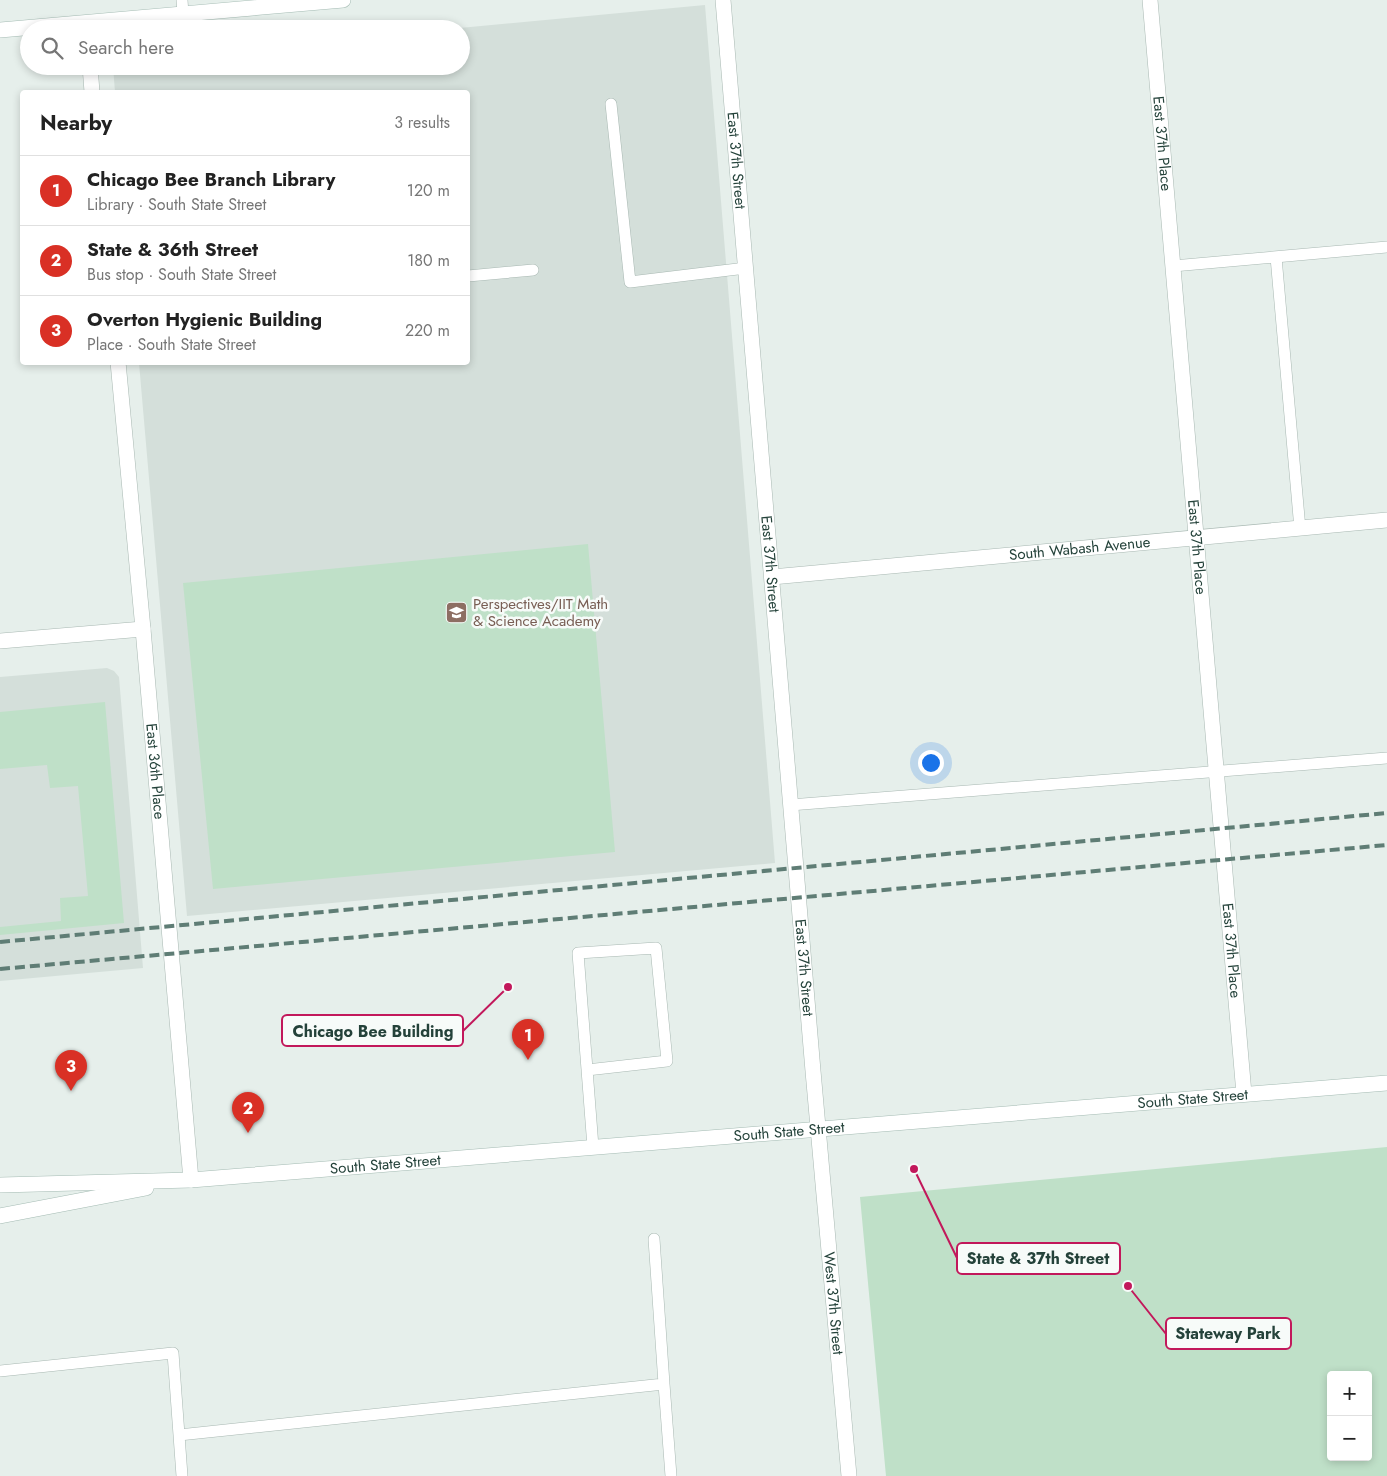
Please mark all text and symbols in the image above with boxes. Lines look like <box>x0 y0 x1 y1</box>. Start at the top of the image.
search box <box>20 20 470 75</box>
icon: search <box>38 34 66 62</box>
text: Search here <box>78 34 174 61</box>
street label: East 37th Place <box>1147 95 1177 192</box>
text: Nearby <box>40 108 112 138</box>
text: 3 results <box>394 111 450 134</box>
street label: East 37th Street <box>721 111 752 210</box>
text: Chicago Bee Branch Library <box>87 166 335 193</box>
text: 1 <box>52 179 60 202</box>
text: 120 m <box>407 179 450 202</box>
text: Library · South State Street <box>87 193 266 216</box>
text: State & 36th Street <box>87 236 258 263</box>
text: 2 <box>51 249 61 272</box>
text: 180 m <box>407 249 450 272</box>
text: Bus stop · South State Street <box>87 263 276 286</box>
text: Overton Hygienic Building <box>87 306 322 333</box>
text: 3 <box>51 319 61 342</box>
text: 220 m <box>405 319 450 342</box>
text: Place · South State Street <box>87 333 256 356</box>
street label: East 37th Place <box>1182 499 1212 596</box>
street label: East 37th Street <box>755 515 785 614</box>
street label: South Wabash Avenue <box>1008 531 1152 566</box>
place label: Perspectives/IIT Math & Science Academy <box>473 593 608 632</box>
school or university icon: Perspectives/IIT Math & Science Academy <box>445 601 469 625</box>
street label: East 36th Place <box>140 722 171 820</box>
your location <box>918 750 944 776</box>
street label: East 37th Place <box>1217 902 1247 999</box>
street label: East 37th Street <box>789 918 819 1017</box>
callout: Chicago Bee Building <box>282 1015 463 1046</box>
pin: 1 <box>512 1019 544 1060</box>
text: Chicago Bee Building <box>293 1020 453 1043</box>
pin: 3 <box>55 1050 87 1091</box>
street label: South State Street <box>1136 1083 1249 1114</box>
pin: 2 <box>232 1092 264 1133</box>
street label: South State Street <box>733 1116 846 1147</box>
street label: South State Street <box>329 1149 442 1180</box>
callout: State & 37th Street <box>957 1243 1120 1274</box>
text: State & 37th Street <box>967 1247 1110 1270</box>
street label: West 37th Street <box>818 1251 849 1356</box>
callout: Stateway Park <box>1166 1318 1291 1349</box>
text: Stateway Park <box>1175 1322 1282 1345</box>
map controls <box>1327 1371 1372 1461</box>
button: + <box>1327 1371 1372 1416</box>
button: − <box>1327 1416 1372 1461</box>

